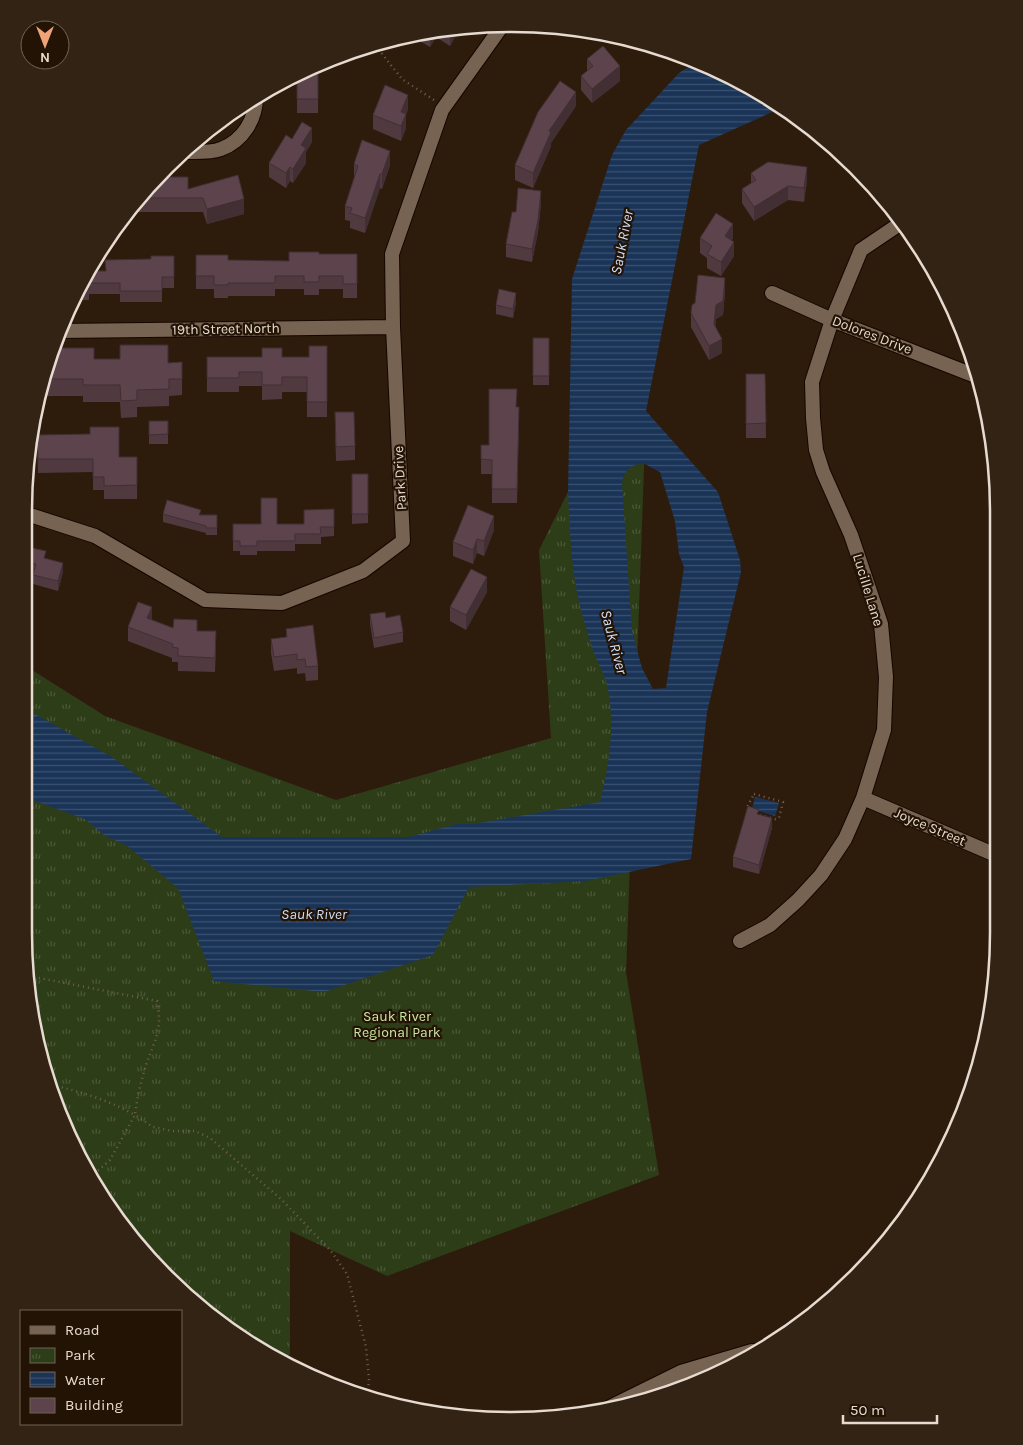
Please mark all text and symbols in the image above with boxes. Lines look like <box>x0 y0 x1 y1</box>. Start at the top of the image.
north arrow <box>20 20 70 70</box>
text: N <box>40 49 50 66</box>
water label: Sauk River <box>607 207 637 276</box>
street label: Dolores Drive <box>830 312 914 358</box>
street label: 19th Street North <box>172 320 280 338</box>
street label: Park Drive <box>390 445 410 511</box>
street label: Lucille Lane <box>849 552 887 628</box>
water label: Sauk River <box>597 608 631 677</box>
street label: Joyce Street <box>892 804 968 850</box>
water label: Sauk River <box>281 905 348 923</box>
park label: Sauk River Regional Park <box>353 1008 441 1041</box>
legend <box>20 1310 182 1425</box>
text: Road <box>65 1321 100 1339</box>
text: Park <box>65 1346 95 1364</box>
text: Water <box>65 1371 106 1389</box>
scale bar <box>843 1392 937 1424</box>
text: Building <box>65 1396 123 1414</box>
text: 50 m <box>850 1401 885 1419</box>

